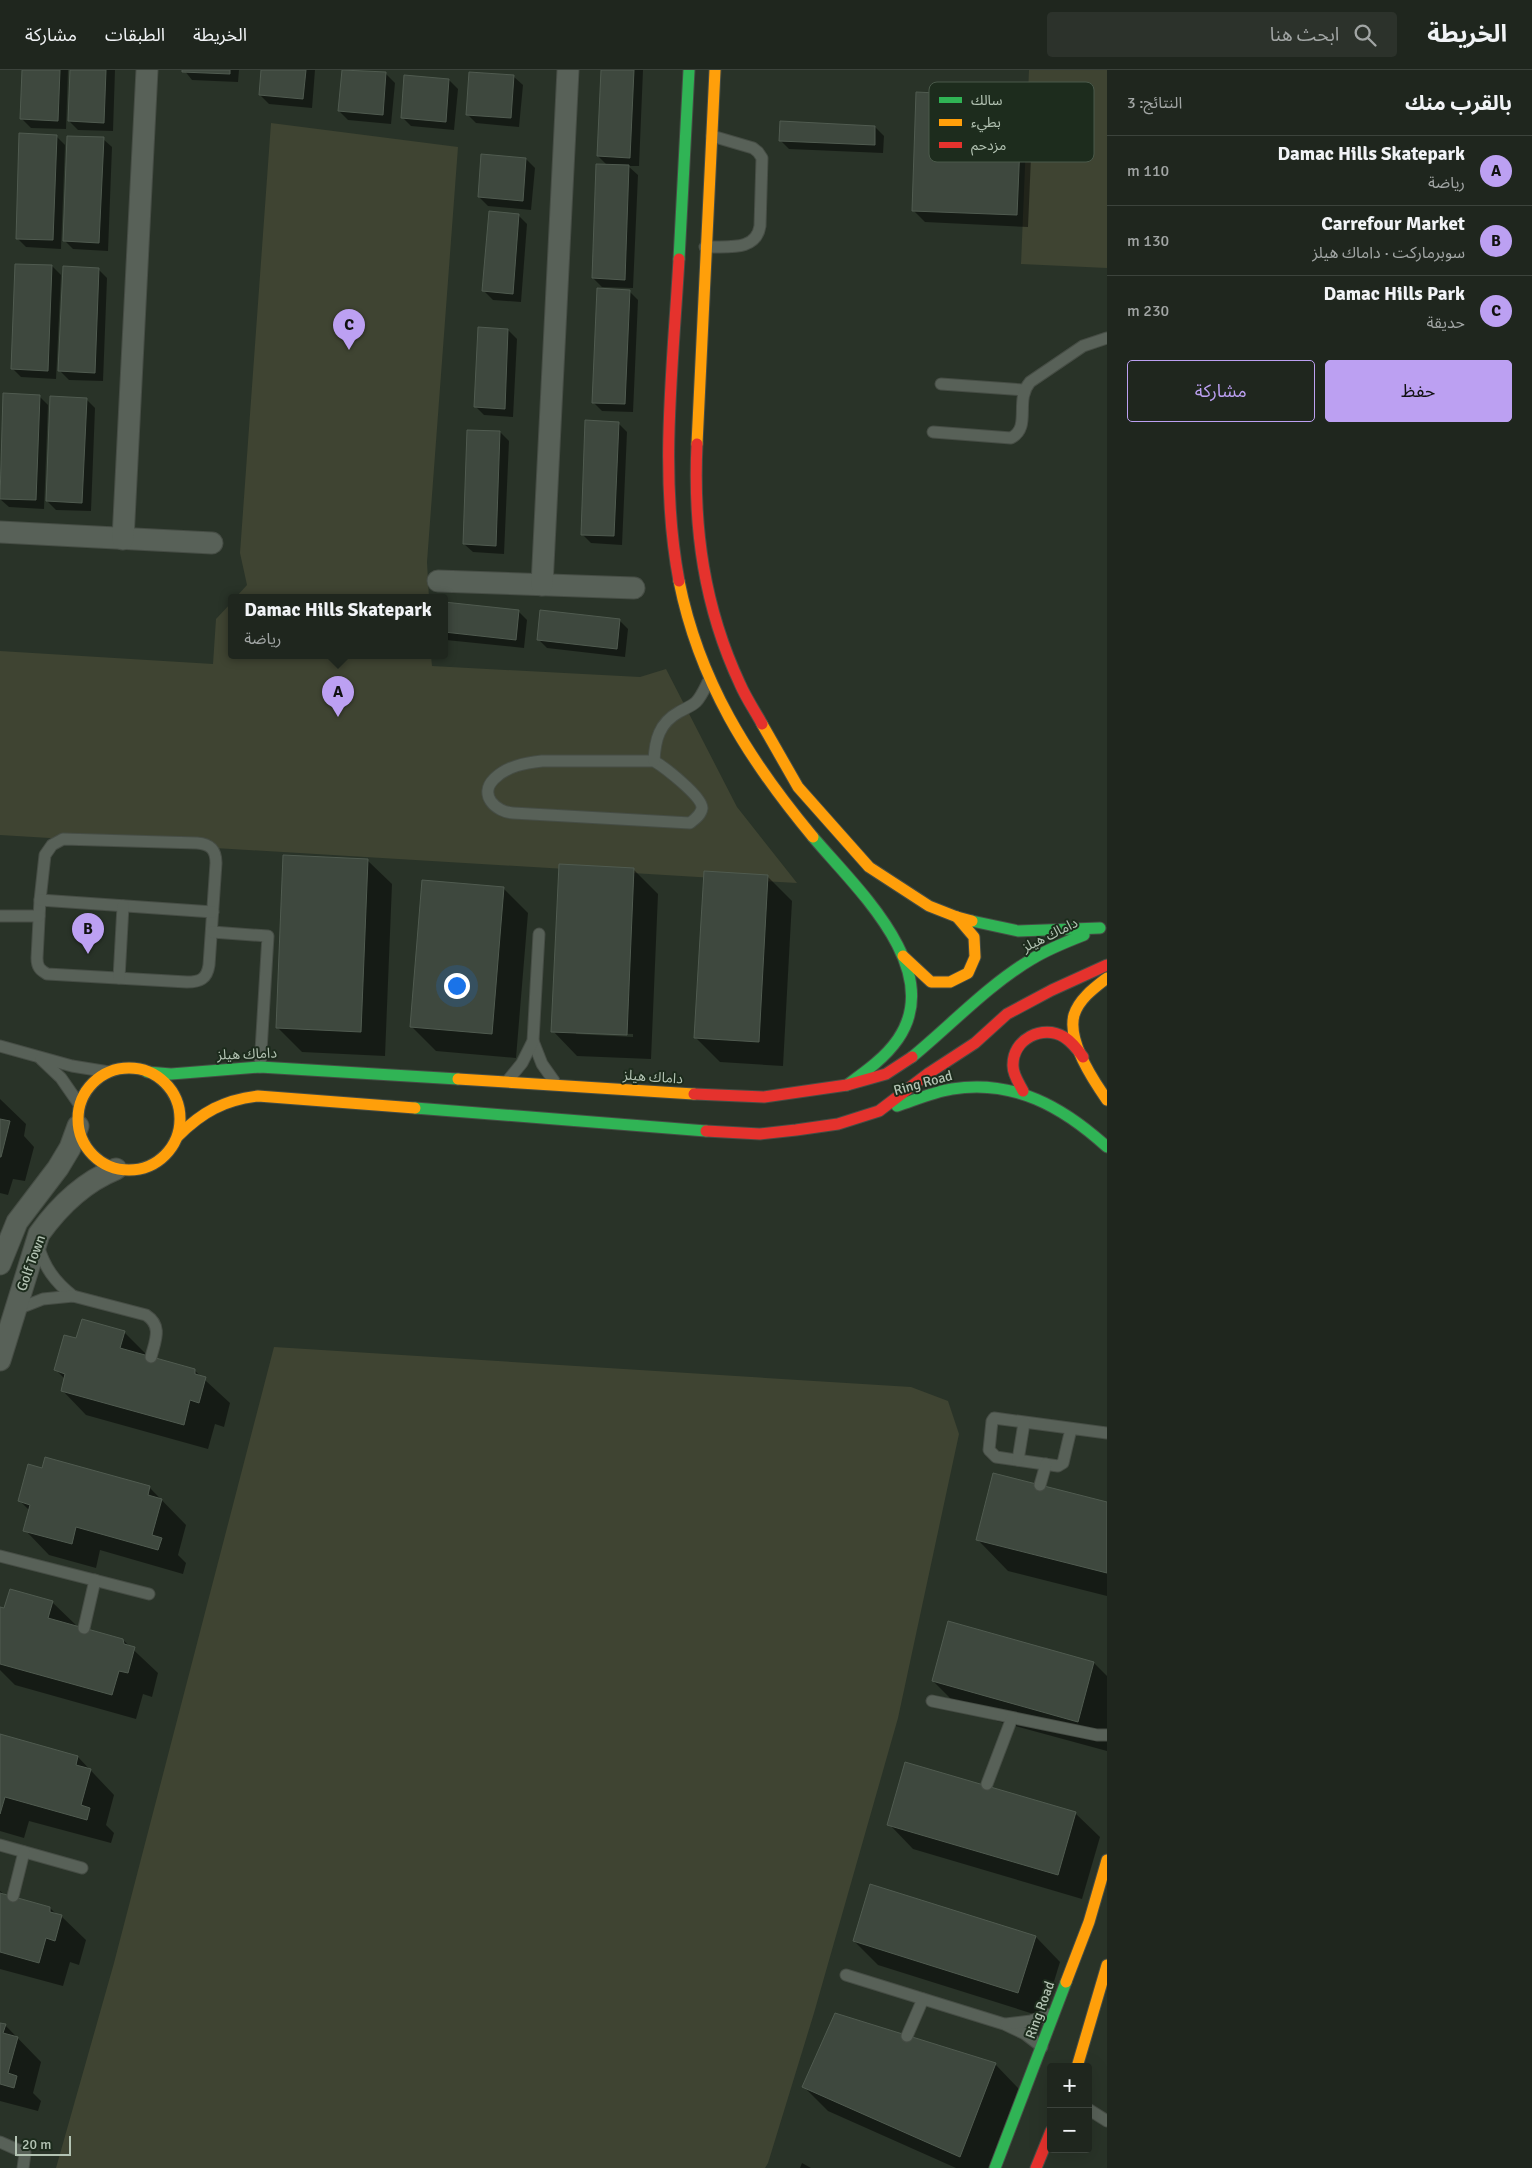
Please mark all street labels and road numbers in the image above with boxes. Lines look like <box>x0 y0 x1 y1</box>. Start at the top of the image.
street label: داماك هيلز <box>1018 914 1081 956</box>
street label: داماك هيلز <box>216 1044 278 1064</box>
street label: داماك هيلز <box>622 1066 684 1088</box>
street label: Ring Road <box>892 1067 954 1099</box>
street label: Golf Town <box>13 1233 49 1293</box>
street label: Ring Road <box>1022 1979 1058 2041</box>

